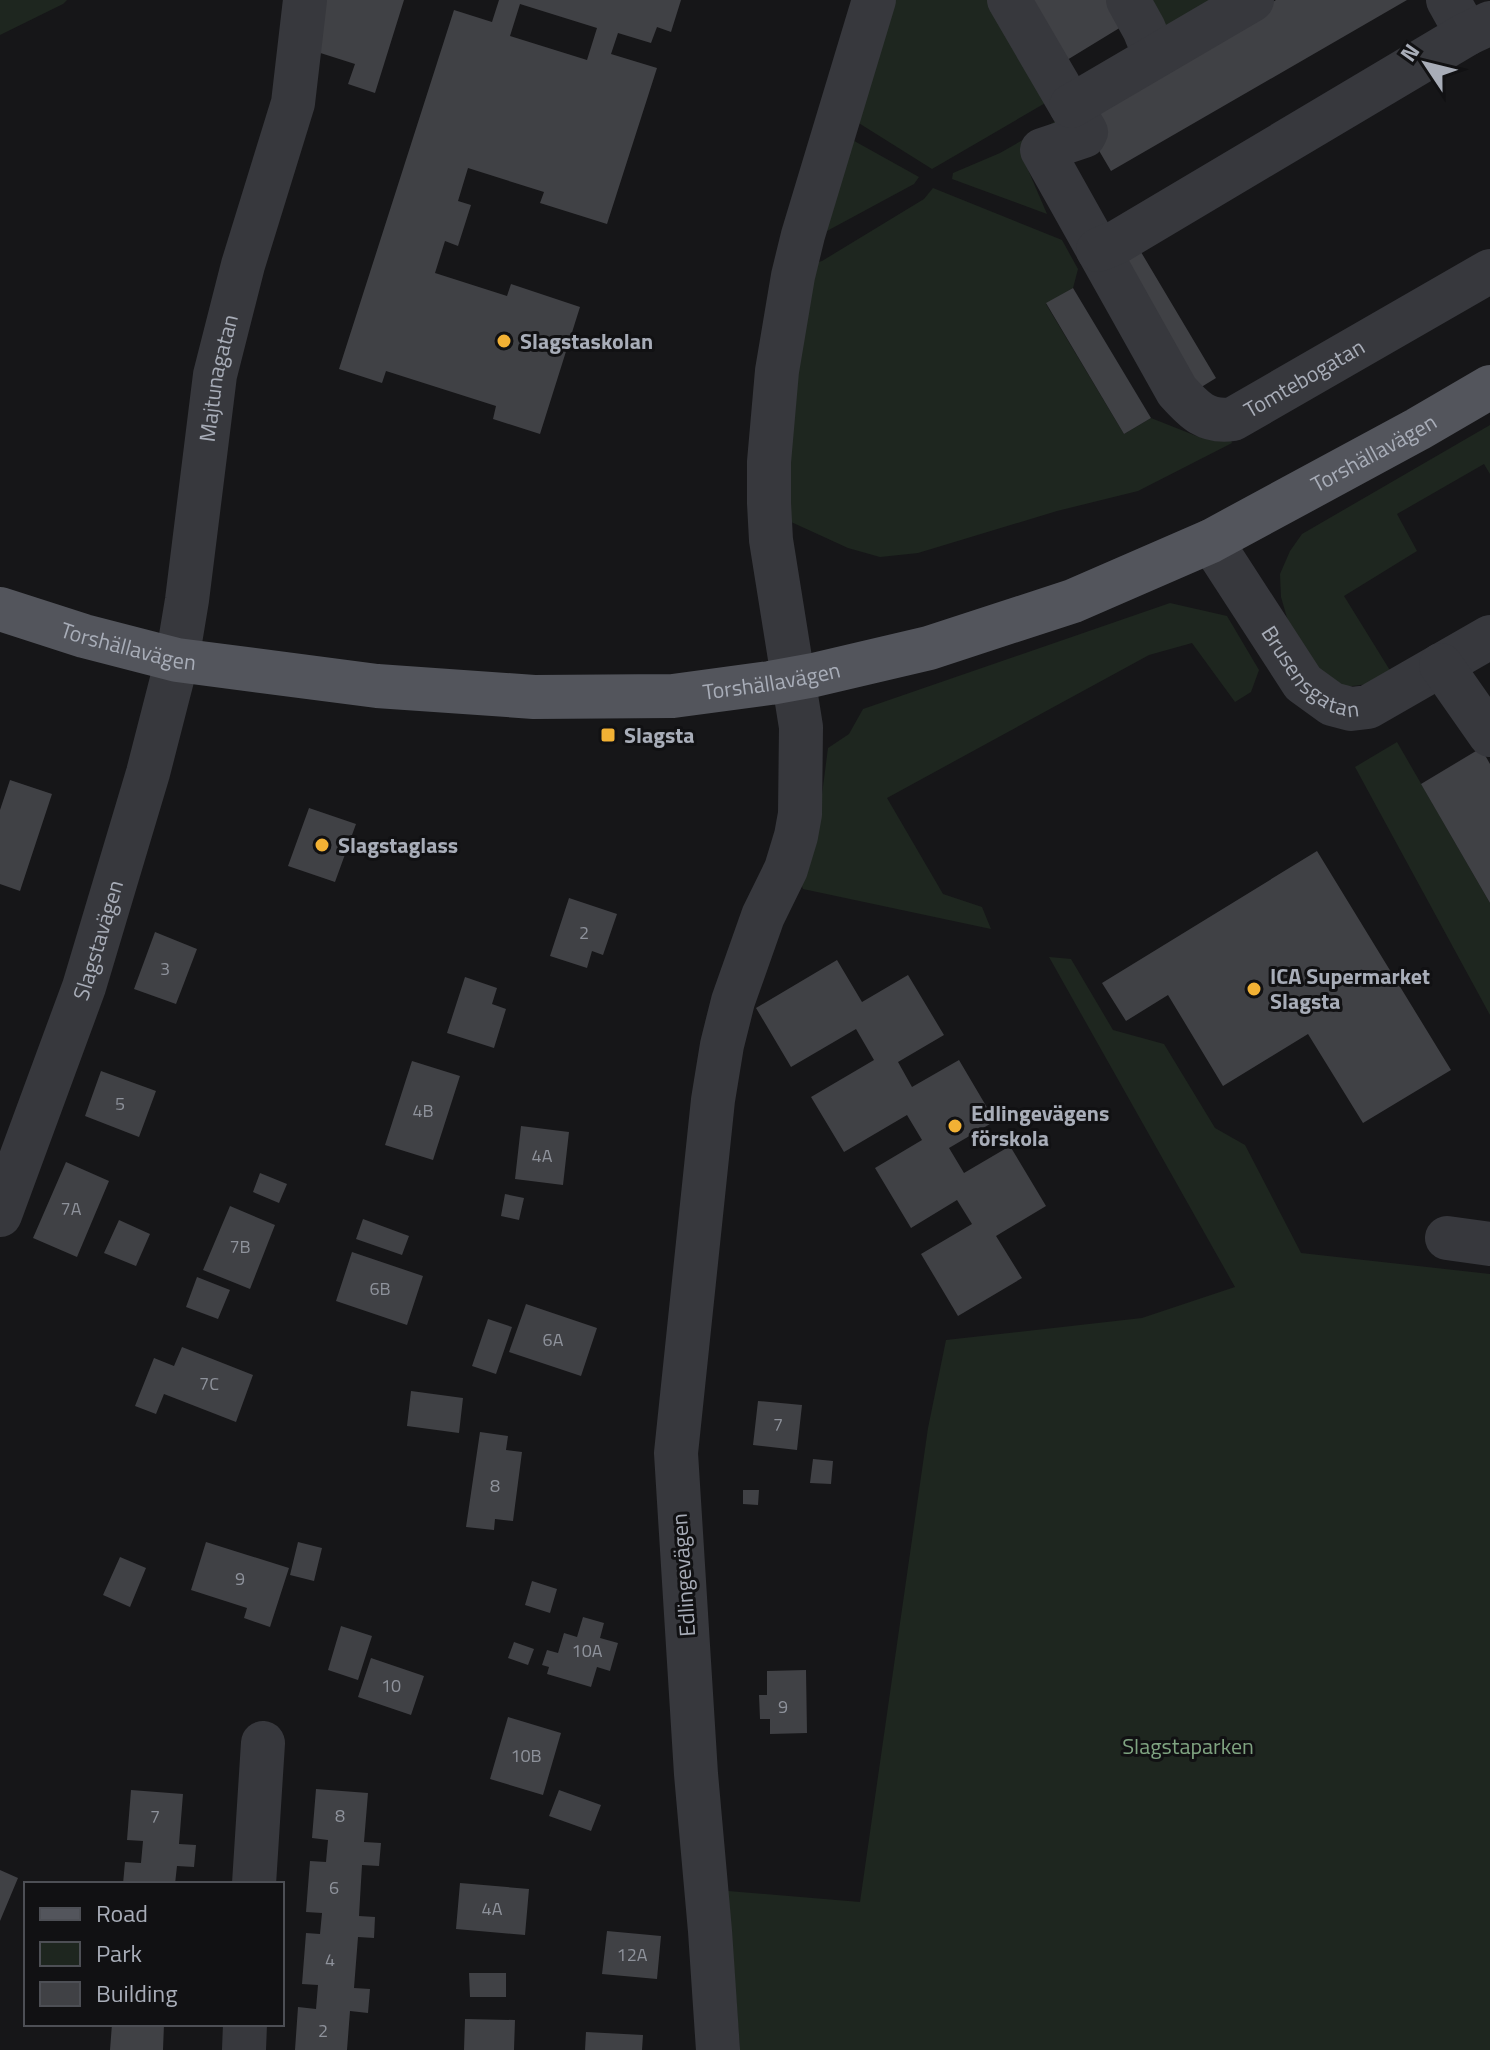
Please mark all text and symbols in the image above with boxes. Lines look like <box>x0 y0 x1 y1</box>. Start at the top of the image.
north arrow <box>1386 24 1466 104</box>
text: N <box>1391 37 1428 69</box>
street label: Majtunagatan <box>190 311 247 444</box>
place label: Slagstaskolan <box>520 324 653 358</box>
street label: Tomtebogatan <box>1237 330 1371 426</box>
marker: Slagstaskolan <box>495 332 513 350</box>
street label: Torshällavägen <box>1305 405 1443 501</box>
street label: Torshällavägen <box>56 613 198 679</box>
street label: Brusensgatan <box>1253 619 1361 726</box>
street label: Torshällavägen <box>701 652 844 709</box>
place label: Slagsta <box>624 718 695 752</box>
marker: Slagsta <box>599 726 617 744</box>
place label: Slagstaglass <box>338 828 458 862</box>
marker: Slagstaglass <box>313 836 331 854</box>
street label: Slagstavägen <box>64 876 132 1005</box>
house number: 2 <box>579 919 589 946</box>
house number: 3 <box>160 955 170 982</box>
place label: ICA Supermarket Slagsta <box>1270 959 1430 1018</box>
marker: ICA Supermarket Slagsta <box>1245 980 1263 998</box>
house number: 5 <box>115 1090 125 1117</box>
place label: Edlingevägens förskola <box>971 1096 1109 1155</box>
house number: 4B <box>412 1097 434 1124</box>
marker: Edlingevägens förskola <box>946 1117 964 1135</box>
house number: 4A <box>532 1142 553 1169</box>
house number: 7A <box>61 1195 82 1222</box>
house number: 7B <box>229 1233 251 1260</box>
house number: 6B <box>369 1275 391 1302</box>
house number: 6A <box>543 1326 564 1353</box>
house number: 7C <box>199 1370 219 1397</box>
house number: 7 <box>773 1411 783 1438</box>
house number: 8 <box>490 1472 500 1499</box>
street label: Edlingevägen <box>662 1512 704 1638</box>
house number: 9 <box>235 1565 245 1592</box>
house number: 10A <box>572 1637 603 1664</box>
house number: 10 <box>381 1672 401 1699</box>
house number: 9 <box>778 1693 788 1720</box>
park label: Slagstaparken <box>1122 1729 1254 1763</box>
house number: 10B <box>510 1742 542 1769</box>
house number: 8 <box>335 1802 345 1829</box>
house number: 7 <box>150 1803 160 1830</box>
house number: 6 <box>329 1874 339 1901</box>
legend <box>24 1882 284 2026</box>
text: Road <box>96 1895 148 1931</box>
house number: 4A <box>482 1895 503 1922</box>
text: Park <box>96 1935 142 1971</box>
house number: 12A <box>617 1941 648 1968</box>
house number: 4 <box>325 1946 335 1973</box>
text: Building <box>96 1975 178 2011</box>
house number: 2 <box>318 2017 328 2044</box>

